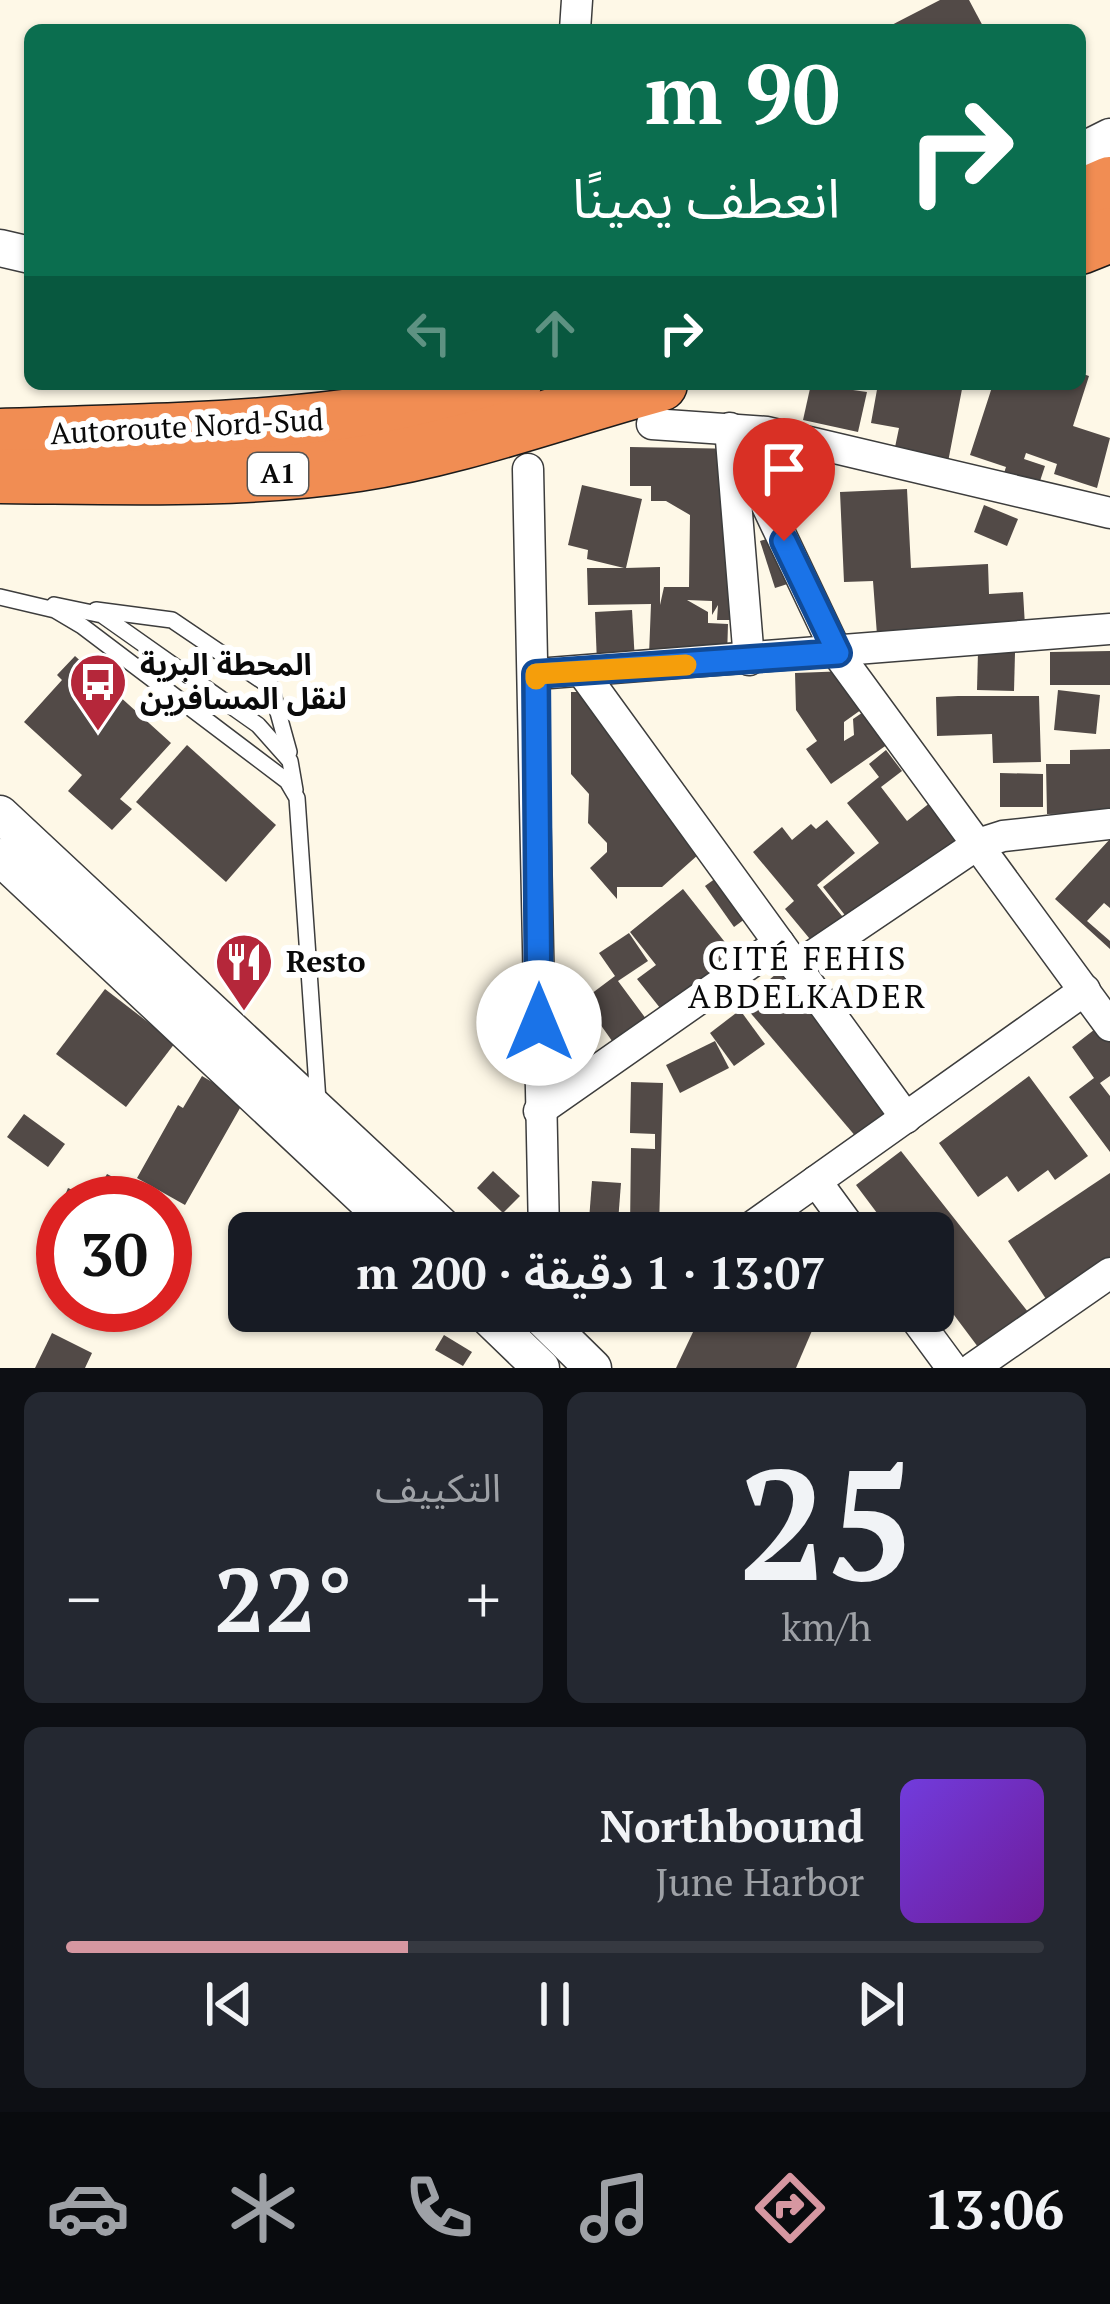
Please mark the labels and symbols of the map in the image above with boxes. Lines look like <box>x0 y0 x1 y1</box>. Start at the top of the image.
street label: Autoroute Nord-Sud <box>49 399 325 453</box>
pin <box>733 418 835 541</box>
road number: A1 <box>248 453 308 495</box>
place label: المحطة البرية لنقل المسافرين <box>140 644 347 718</box>
bus stop icon: المحطة البرية لنقل المسافرين <box>67 651 129 733</box>
restaurant icon: Resto <box>213 931 275 1013</box>
district label: CITÉ FEHIS ABDELKADER <box>688 936 928 1017</box>
place label: Resto <box>286 941 366 981</box>
position arrow <box>476 960 602 1086</box>
speed limit sign: 30 <box>36 1176 192 1332</box>

